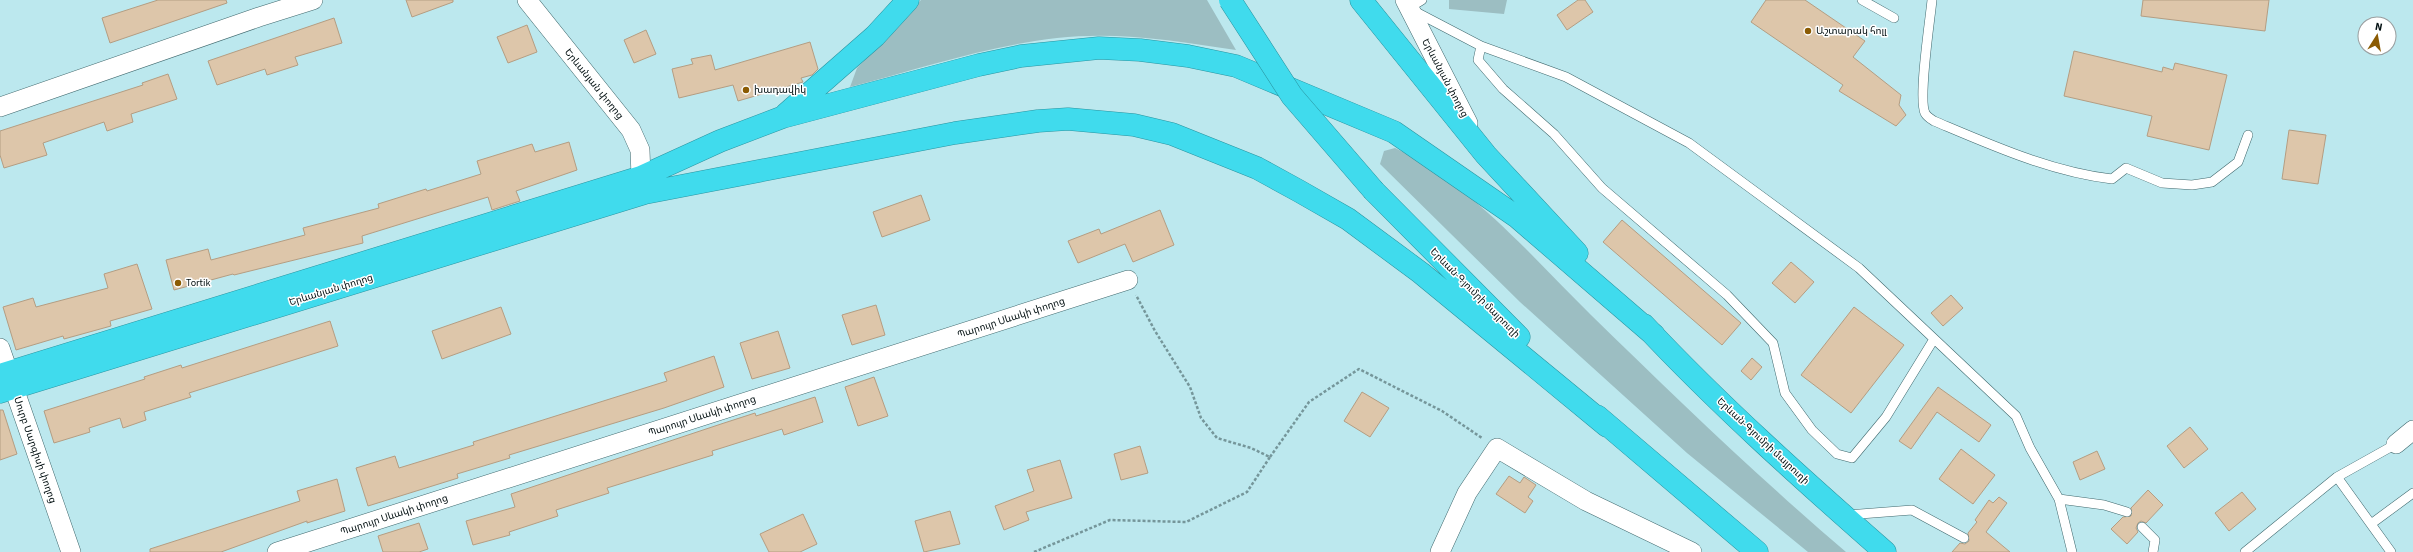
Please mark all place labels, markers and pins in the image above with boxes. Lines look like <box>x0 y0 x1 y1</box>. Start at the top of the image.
place label: Աշտարակ հոլլ <box>1816 24 1887 38</box>
marker: Աշտարակ հոլլ <box>1803 26 1813 36</box>
place label: խադավիկ <box>754 83 806 97</box>
marker: խադավիկ <box>741 85 751 95</box>
place label: Tortik <box>186 276 210 290</box>
marker: Tortik <box>173 278 183 288</box>

